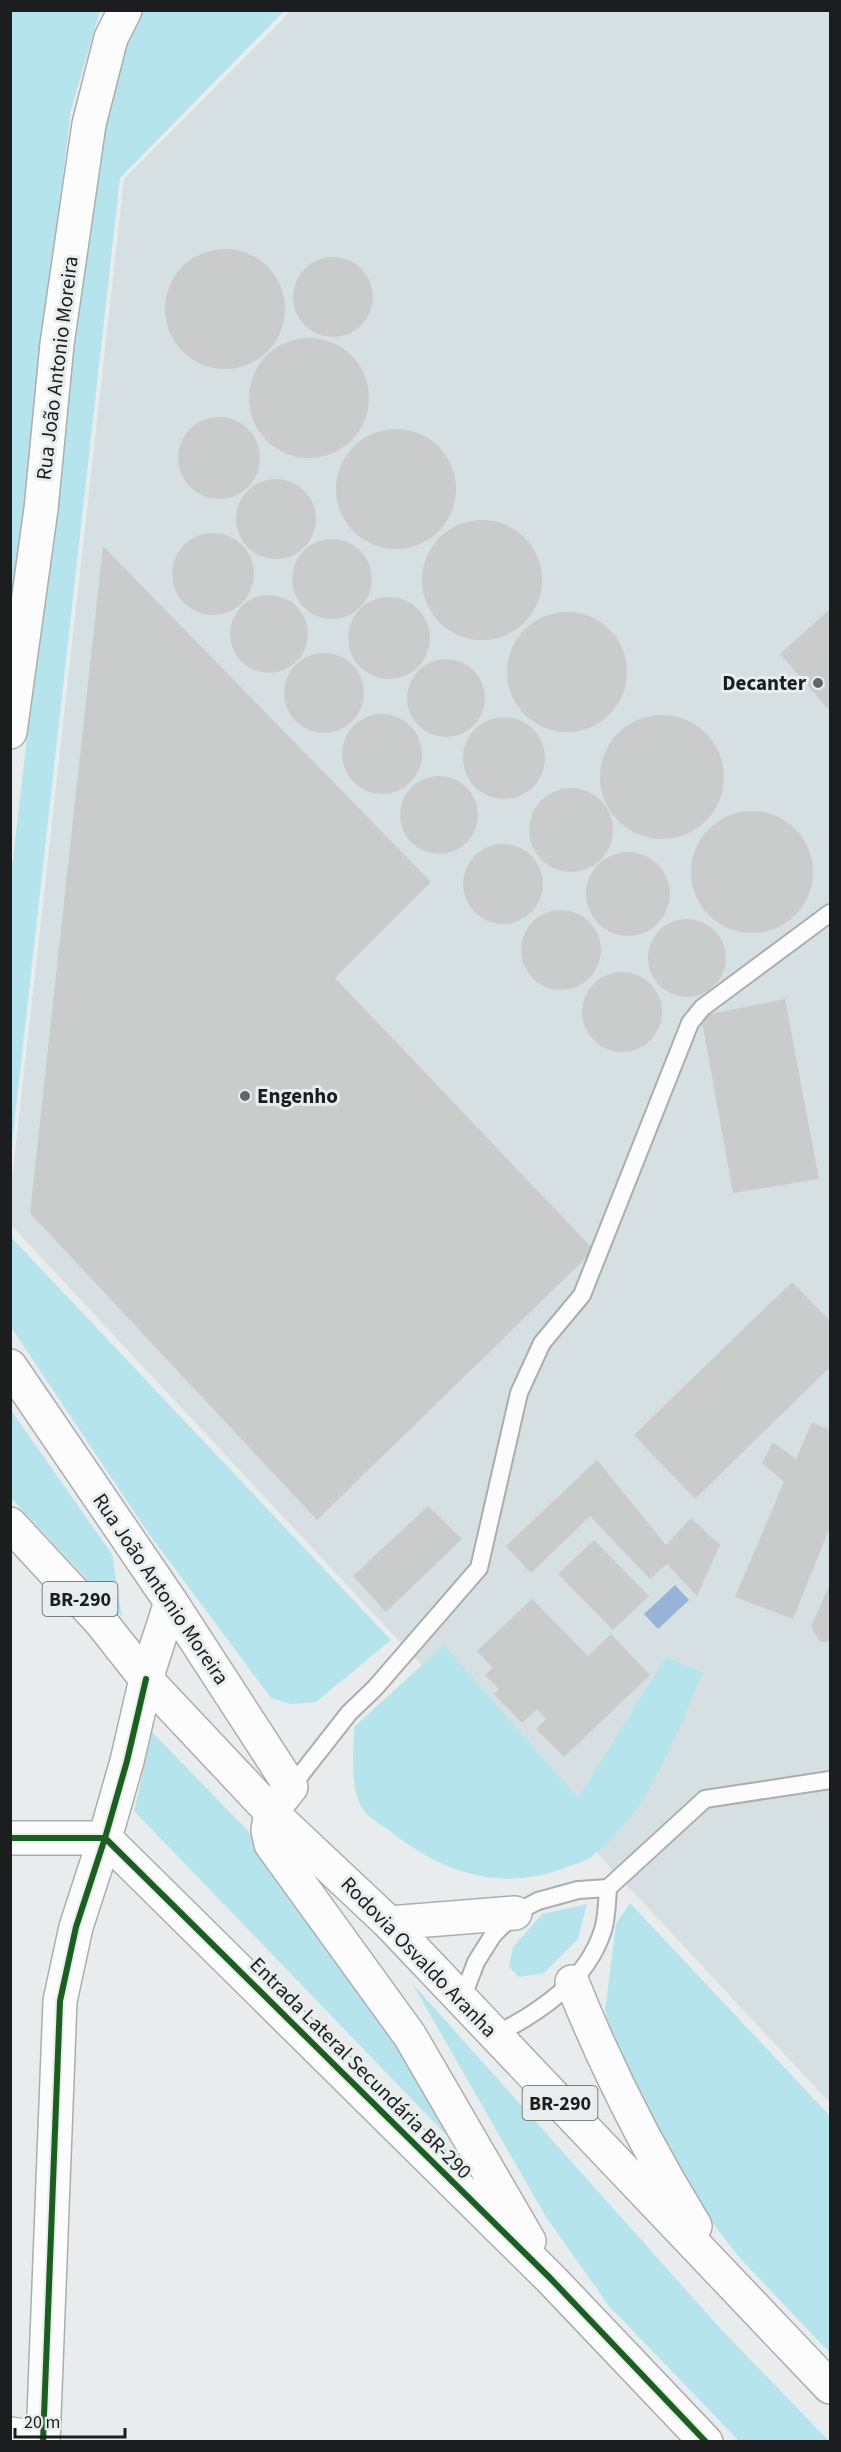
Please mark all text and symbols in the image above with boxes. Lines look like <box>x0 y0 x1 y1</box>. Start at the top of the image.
street label: Rua João Antonio Moreira <box>28 254 86 482</box>
place label: Decanter <box>722 668 807 698</box>
marker: Decanter <box>811 676 825 690</box>
place label: Engenho <box>257 1081 338 1111</box>
marker: Engenho <box>238 1089 252 1103</box>
street label: Rua João Antonio Moreira <box>86 1487 236 1691</box>
road number: BR-290 <box>42 1582 118 1616</box>
street label: Rodovia Osvaldo Aranha <box>334 1870 504 2044</box>
street label: Entrada Lateral Secundária BR-290 <box>243 1950 479 2186</box>
road number: BR-290 <box>522 2086 598 2120</box>
scale bar <box>15 2401 124 2439</box>
text: 20 m <box>24 2410 60 2435</box>

